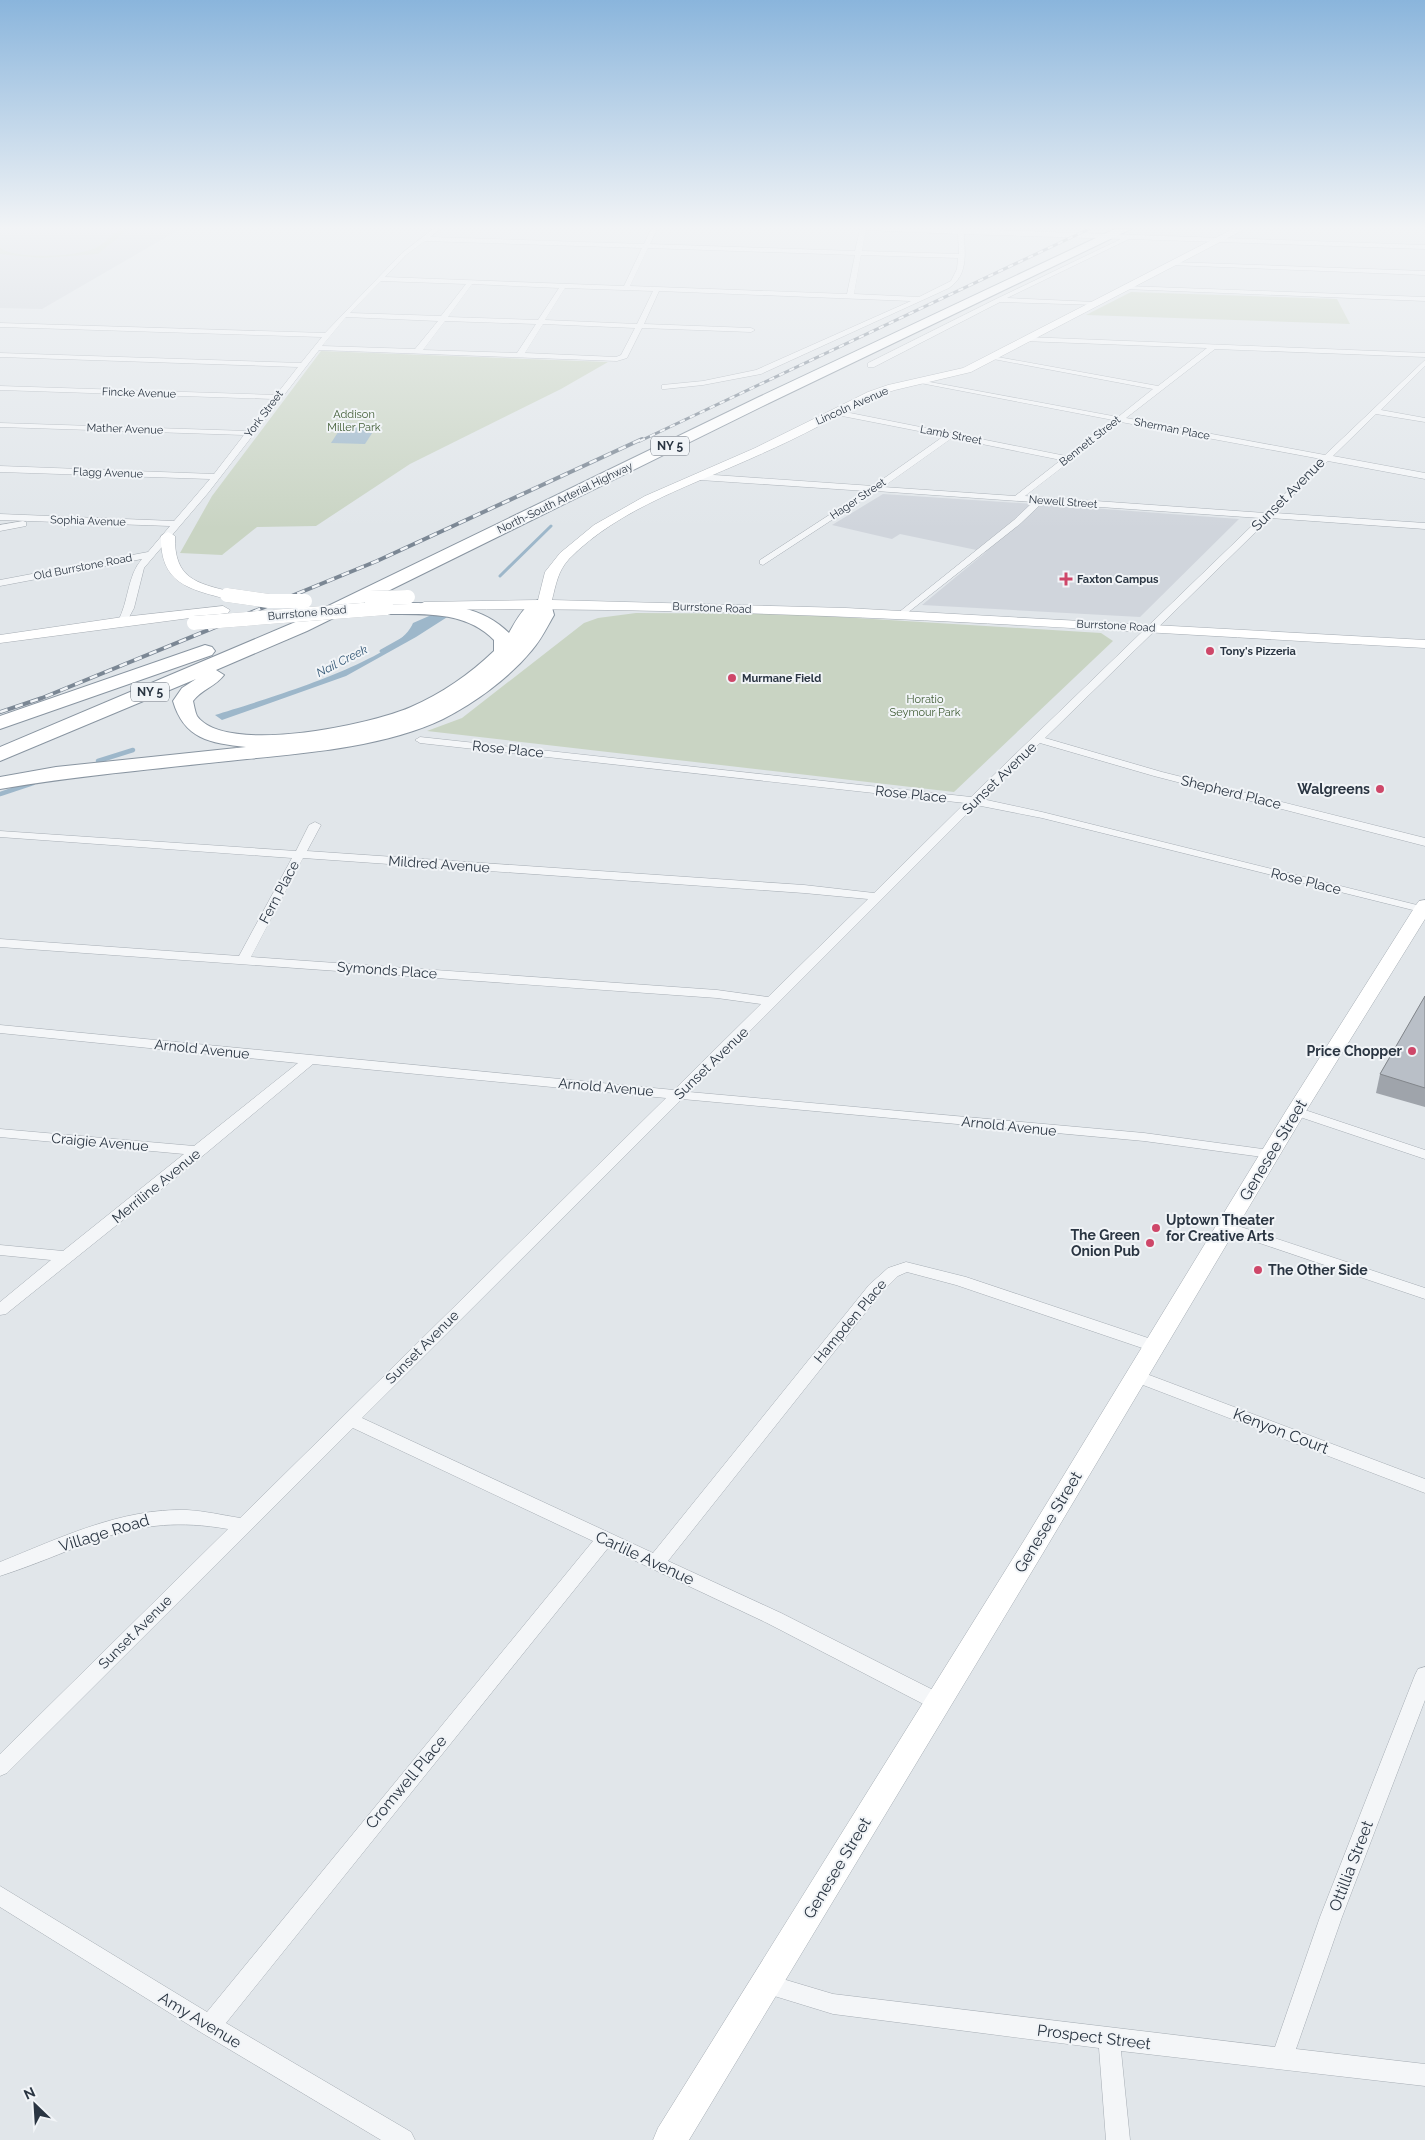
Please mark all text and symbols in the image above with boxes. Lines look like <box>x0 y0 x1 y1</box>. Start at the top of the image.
street label: Lincoln Avenue <box>814 384 891 428</box>
street label: Fincke Avenue <box>102 385 177 401</box>
street label: York Street <box>242 388 286 440</box>
park label: Addison Miller Park <box>327 408 381 434</box>
street label: Bennett Street <box>1057 413 1123 469</box>
street label: Sherman Place <box>1133 415 1212 443</box>
street label: Mather Avenue <box>86 421 164 437</box>
street label: Lamb Street <box>919 423 983 447</box>
road number: NY 5 <box>651 436 689 456</box>
street label: Sunset Avenue <box>1248 454 1328 534</box>
street label: North-South Arterial Highway <box>495 459 635 537</box>
street label: Flagg Avenue <box>73 465 144 481</box>
street label: Hager Street <box>828 475 889 522</box>
street label: Newell Street <box>1028 493 1098 511</box>
street label: Sophia Avenue <box>50 513 127 529</box>
street label: Old Burrstone Road <box>33 551 133 583</box>
marker: Faxton Campus <box>1059 572 1073 586</box>
place label: Faxton Campus <box>1077 573 1159 586</box>
street label: Burrstone Road <box>672 600 752 616</box>
street label: Burrstone Road <box>267 603 347 623</box>
street label: Burrstone Road <box>1076 617 1156 635</box>
water label: Nail Creek <box>314 642 370 680</box>
marker: Tony's Pizzeria <box>1204 645 1216 657</box>
place label: Tony's Pizzeria <box>1220 645 1296 658</box>
marker: Murmane Field <box>726 672 738 684</box>
place label: Murmane Field <box>742 672 821 685</box>
road number: NY 5 <box>131 682 169 702</box>
park label: Horatio Seymour Park <box>890 693 961 719</box>
street label: Rose Place <box>471 737 545 761</box>
street label: Sunset Avenue <box>959 739 1039 817</box>
street label: Shepherd Place <box>1179 772 1283 812</box>
place label: Walgreens <box>1297 781 1370 797</box>
street label: Rose Place <box>874 782 948 806</box>
marker: Walgreens <box>1374 783 1386 795</box>
street label: Mildred Avenue <box>388 852 490 876</box>
street label: Fern Place <box>256 858 302 926</box>
street label: Rose Place <box>1269 865 1343 897</box>
street label: Symonds Place <box>336 959 438 981</box>
street label: Sunset Avenue <box>671 1024 751 1102</box>
street label: Arnold Avenue <box>154 1036 250 1062</box>
place label: Price Chopper <box>1307 1043 1403 1059</box>
marker: Price Chopper <box>1406 1045 1418 1057</box>
street label: Arnold Avenue <box>558 1075 654 1099</box>
street label: Genesee Street <box>1235 1095 1311 1204</box>
street label: Arnold Avenue <box>961 1113 1057 1139</box>
street label: Craigie Avenue <box>51 1130 149 1154</box>
street label: Merriline Avenue <box>109 1146 203 1226</box>
place label: Uptown Theater for Creative Arts <box>1166 1212 1275 1244</box>
marker: Uptown Theater for Creative Arts <box>1150 1222 1162 1234</box>
place label: The Green Onion Pub <box>1070 1227 1140 1259</box>
marker: The Green Onion Pub <box>1144 1237 1156 1249</box>
place label: The Other Side <box>1268 1262 1368 1278</box>
marker: The Other Side <box>1252 1264 1264 1276</box>
street label: Hampden Place <box>810 1276 890 1366</box>
street label: Sunset Avenue <box>382 1307 462 1387</box>
street label: Kenyon Court <box>1231 1404 1332 1458</box>
street label: Genesee Street <box>1010 1467 1086 1576</box>
street label: Village Road <box>57 1510 152 1556</box>
street label: Carlile Avenue <box>593 1527 697 1589</box>
street label: Sunset Avenue <box>95 1592 175 1672</box>
street label: Cromwell Place <box>361 1731 451 1833</box>
street label: Genesee Street <box>799 1813 875 1922</box>
street label: Ottillia Street <box>1325 1817 1377 1914</box>
street label: Amy Avenue <box>155 1988 245 2052</box>
street label: Prospect Street <box>1036 2021 1153 2053</box>
north arrow <box>10 2080 60 2130</box>
text: N <box>21 2084 38 2103</box>

